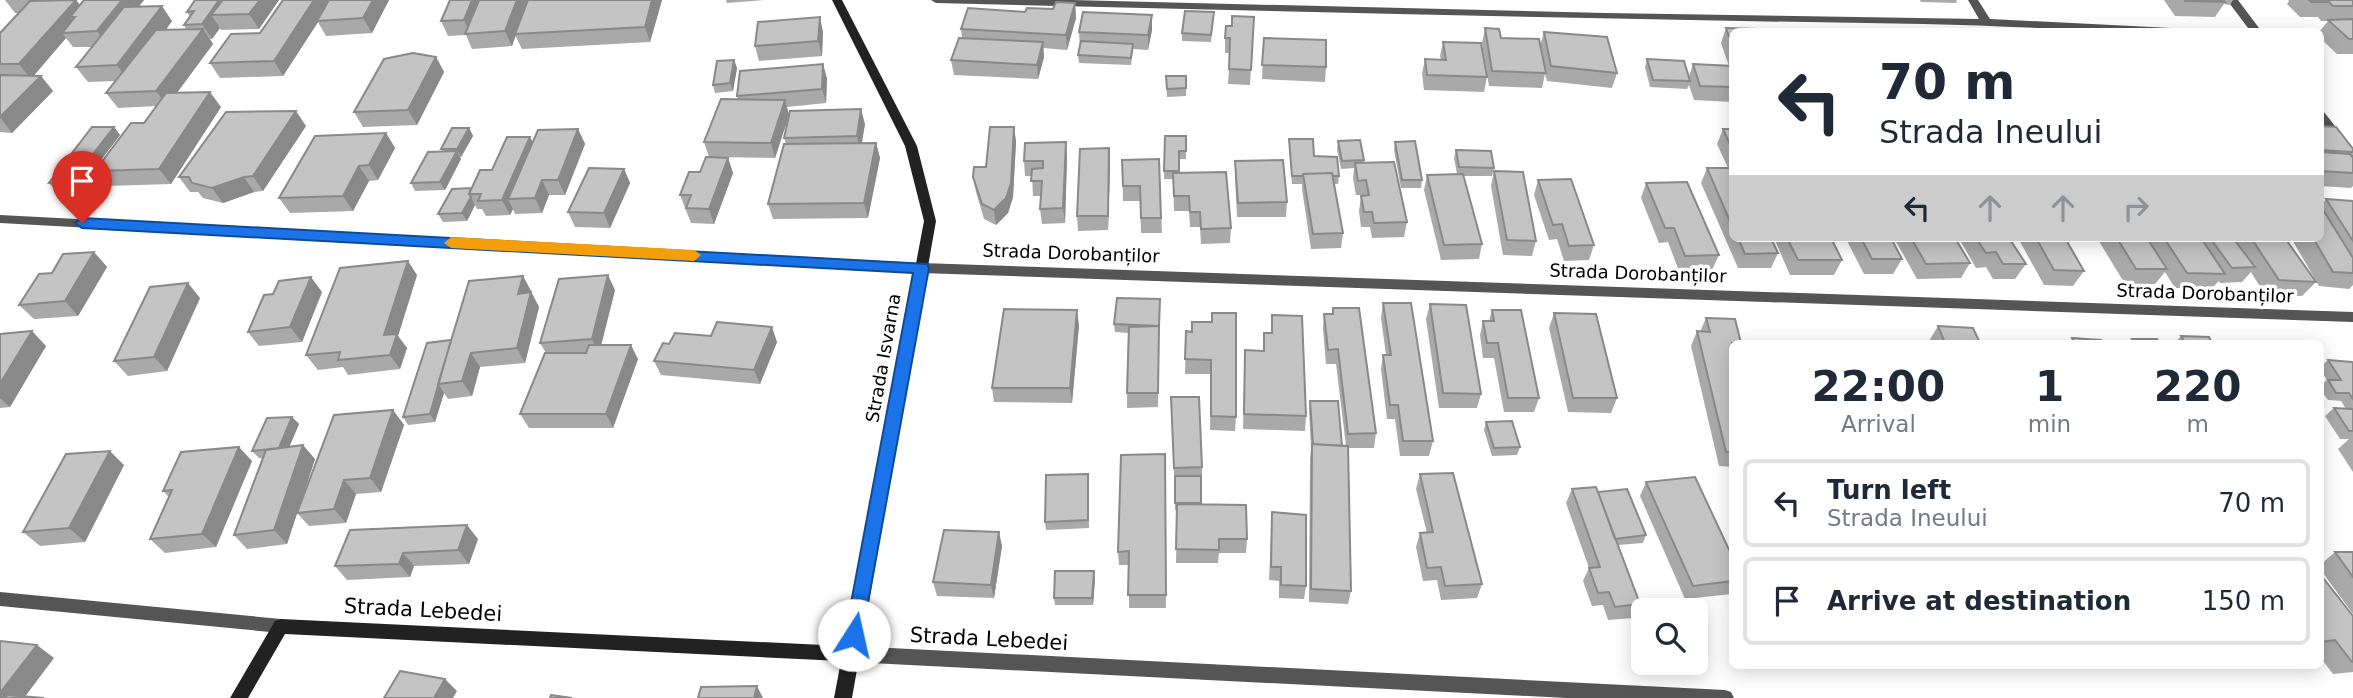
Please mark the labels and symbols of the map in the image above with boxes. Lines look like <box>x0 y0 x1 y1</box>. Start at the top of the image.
pin <box>52 151 112 223</box>
street label: Strada Dorobanților <box>982 239 1161 267</box>
street label: Strada Dorobanților <box>1549 259 1728 287</box>
street label: Strada Dorobanților <box>2116 279 2295 307</box>
street label: Strada Isvarna <box>861 292 905 424</box>
street label: Strada Lebedei <box>343 594 503 626</box>
position arrow <box>817 598 891 672</box>
street label: Strada Lebedei <box>909 623 1069 655</box>

